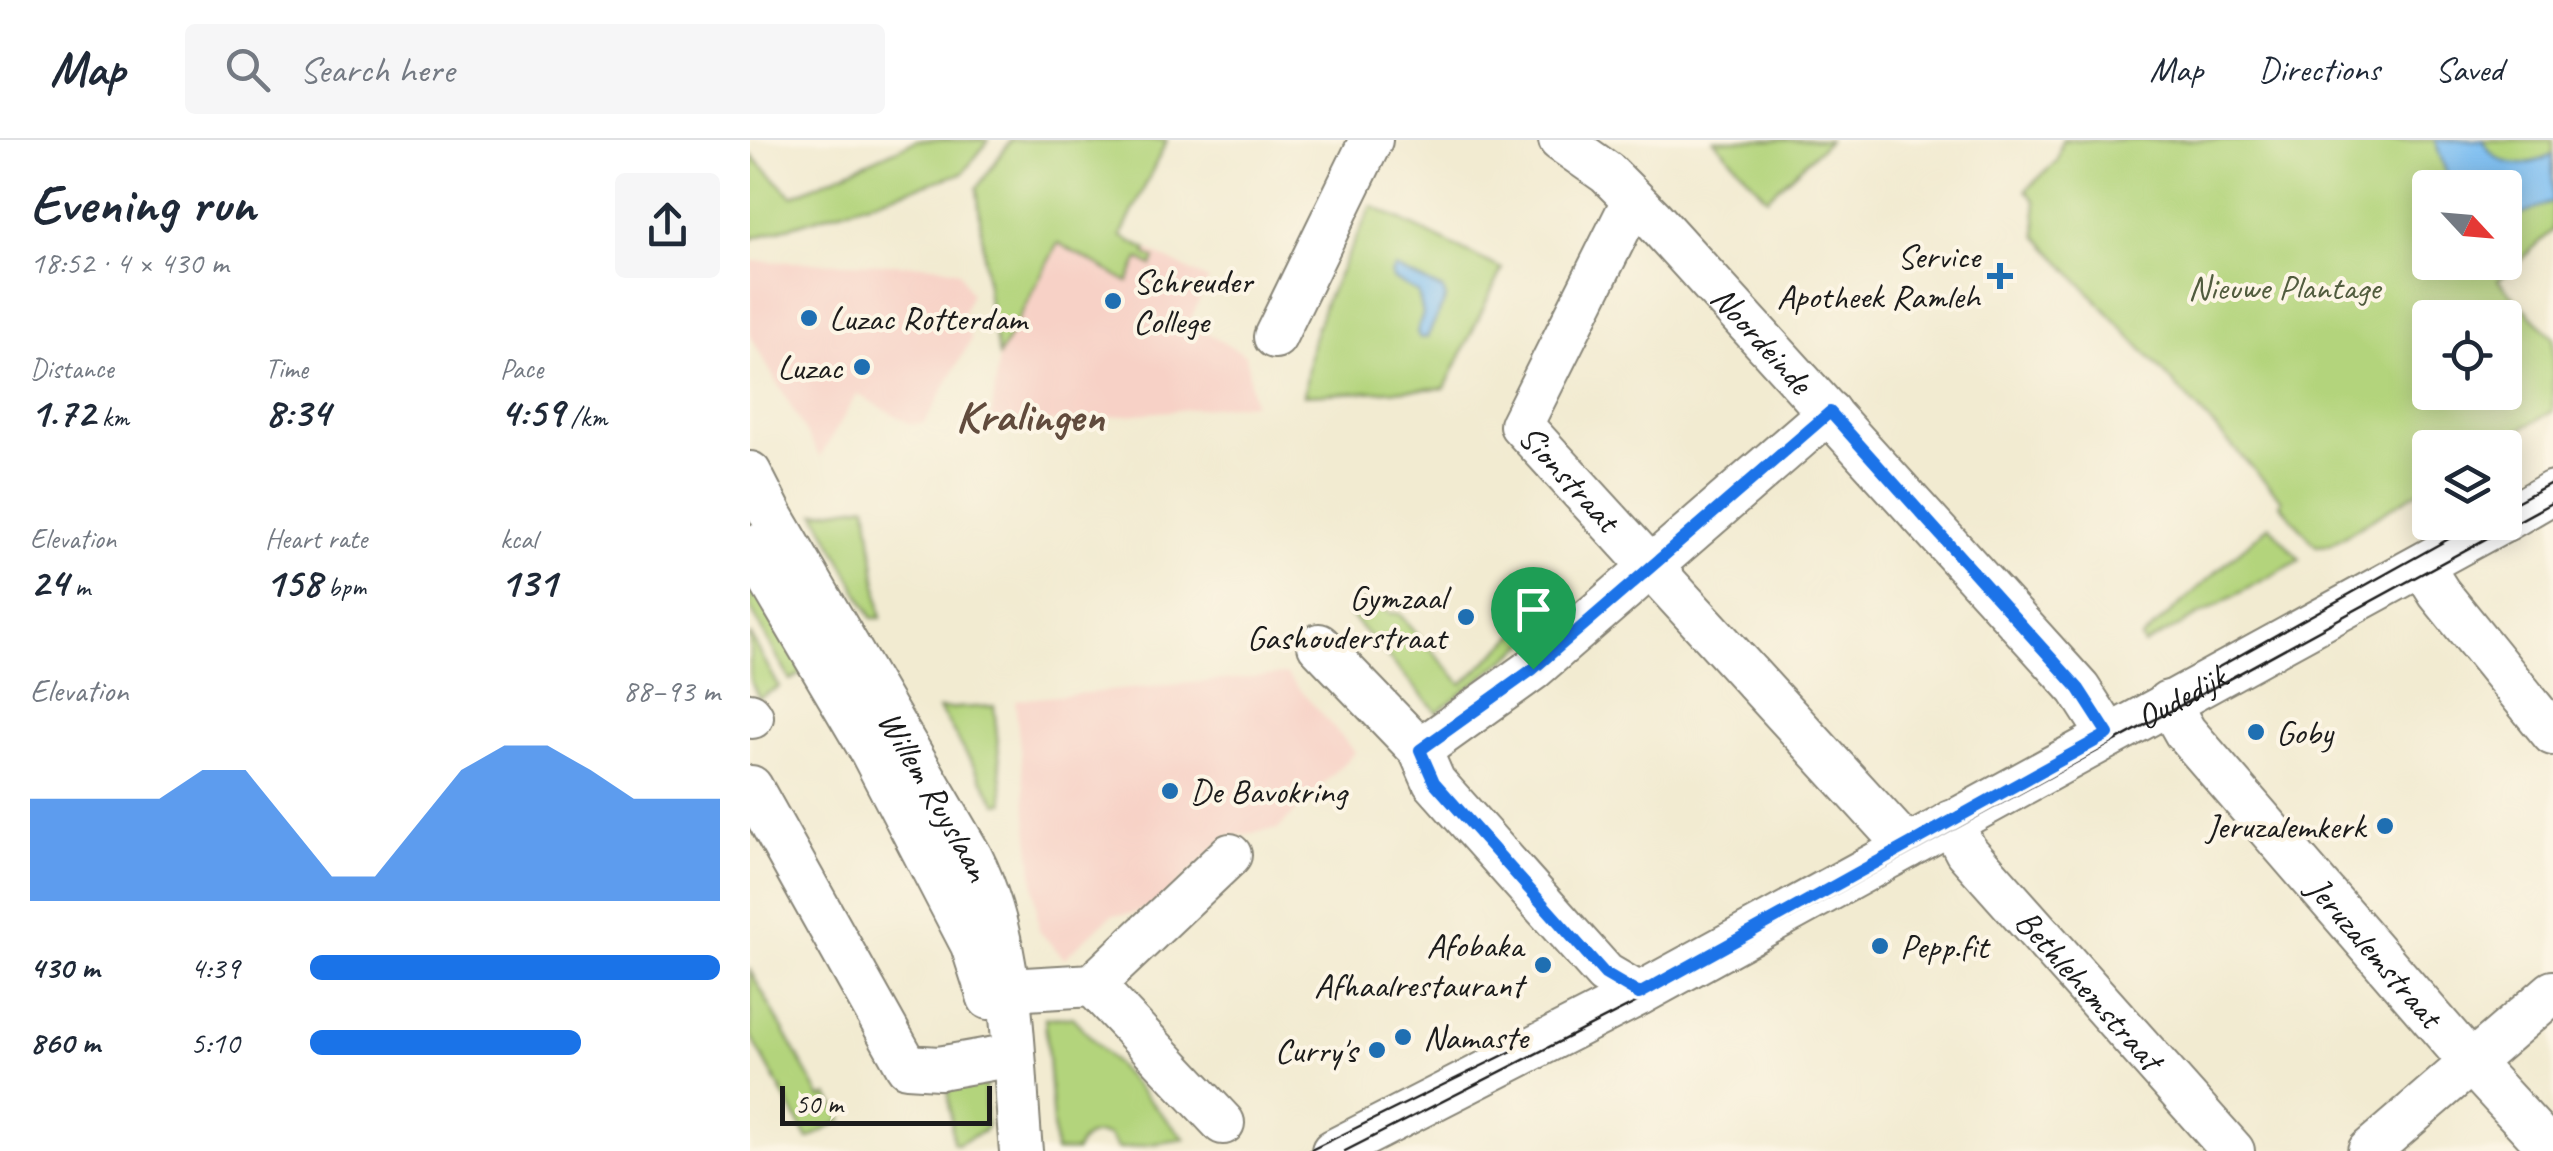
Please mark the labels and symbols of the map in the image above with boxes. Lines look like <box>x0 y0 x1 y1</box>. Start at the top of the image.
north arrow <box>2412 170 2522 280</box>
place label: Service Apotheek Ramleh <box>1777 234 1983 319</box>
place label: Schreuder College <box>1133 259 1255 344</box>
marker: Service Apotheek Ramleh <box>1989 265 2011 287</box>
park label: Nieuwe Plantage <box>2188 265 2383 310</box>
street label: Noordeinde <box>1701 276 1824 405</box>
marker: Schreuder College <box>1102 290 1124 312</box>
place label: Luzac Rotterdam <box>829 296 1030 341</box>
marker: Luzac Rotterdam <box>798 307 820 329</box>
place label: Luzac <box>777 345 844 390</box>
marker: Luzac <box>851 356 873 378</box>
district label: Kralingen <box>956 388 1106 445</box>
street label: Sionstraat <box>1509 415 1632 543</box>
pin <box>1491 567 1576 670</box>
place label: Gymzaal Gashouderstraat <box>1247 575 1452 660</box>
marker: Gymzaal Gashouderstraat <box>1455 606 1477 628</box>
street label: Oudedijk <box>2128 653 2237 740</box>
street label: Willem Ruyslaan <box>868 702 1002 889</box>
place label: Goby <box>2276 710 2335 755</box>
marker: Goby <box>2245 721 2267 743</box>
place label: De Bavokring <box>1190 769 1349 814</box>
marker: De Bavokring <box>1159 780 1181 802</box>
place label: Jeruzalemkerk <box>2204 804 2368 849</box>
marker: Jeruzalemkerk <box>2374 815 2396 837</box>
street label: Jeruzalemstraat <box>2296 865 2455 1039</box>
street label: Bethlehemstraat <box>2006 900 2176 1083</box>
place label: Afobaka Afhaalrestaurant <box>1314 923 1527 1008</box>
place label: Pepp.fit <box>1900 924 1991 969</box>
marker: Pepp.fit <box>1869 935 1891 957</box>
marker: Afobaka Afhaalrestaurant <box>1532 954 1554 976</box>
place label: Namaste <box>1423 1015 1530 1060</box>
marker: Namaste <box>1392 1026 1414 1048</box>
place label: Curry's <box>1275 1028 1360 1073</box>
marker: Curry's <box>1366 1039 1388 1061</box>
scale bar <box>780 1081 992 1126</box>

